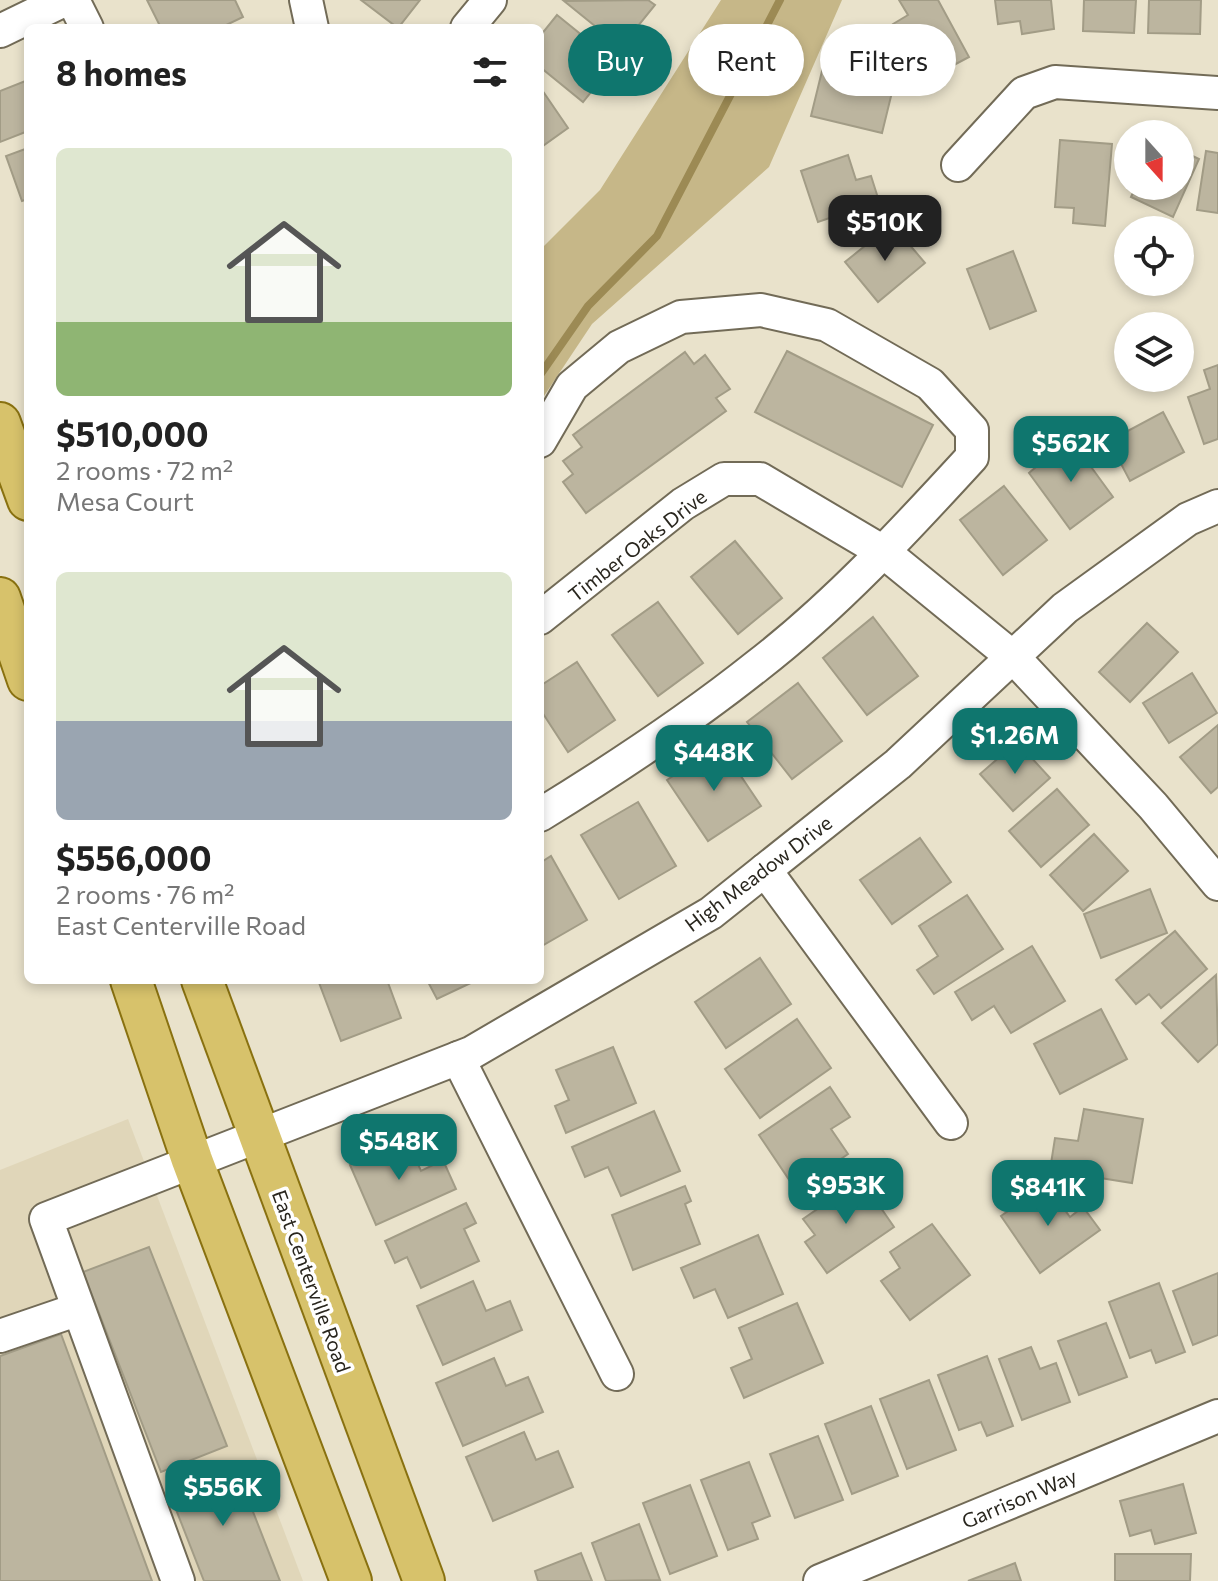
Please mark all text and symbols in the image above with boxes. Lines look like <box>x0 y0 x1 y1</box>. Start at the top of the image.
chip: Buy <box>568 24 672 96</box>
chip: Rent <box>688 24 804 96</box>
chip: Filters <box>820 24 956 96</box>
icon: filters <box>468 50 512 94</box>
text: 8 homes <box>56 51 187 93</box>
north arrow <box>1114 120 1194 200</box>
map controls <box>1114 120 1194 392</box>
pin: $510K <box>829 195 941 263</box>
icon: home <box>212 200 356 344</box>
text: $510K <box>846 205 924 236</box>
button: locate <box>1114 216 1194 296</box>
button: layers <box>1114 312 1194 392</box>
text: $510,000 <box>56 412 209 454</box>
pin: $562K <box>1015 416 1127 484</box>
text: $562K <box>1032 426 1110 457</box>
text: 2 rooms · 72 m² <box>56 454 233 485</box>
street label: Timber Oaks Drive <box>563 484 711 606</box>
text: Mesa Court <box>56 485 194 516</box>
icon: home <box>212 624 356 768</box>
pin: $1.26M <box>950 708 1080 776</box>
text: $1.26M <box>970 718 1060 749</box>
pin: $448K <box>658 725 770 793</box>
text: $448K <box>673 735 755 766</box>
street label: High Meadow Drive <box>680 810 836 936</box>
text: $556,000 <box>56 836 212 878</box>
text: 2 rooms · 76 m² <box>56 878 235 909</box>
text: East Centerville Road <box>56 909 306 940</box>
pin: $548K <box>343 1114 455 1182</box>
text: $548K <box>359 1124 439 1155</box>
pin: $953K <box>790 1158 902 1226</box>
pin: $841K <box>992 1160 1104 1228</box>
text: $953K <box>806 1168 886 1199</box>
text: $841K <box>1010 1170 1086 1201</box>
street label: East Centerville Road <box>268 1187 356 1375</box>
pin: $556K <box>167 1460 279 1528</box>
street label: Garrison Way <box>958 1463 1080 1533</box>
text: $556K <box>183 1470 263 1501</box>

